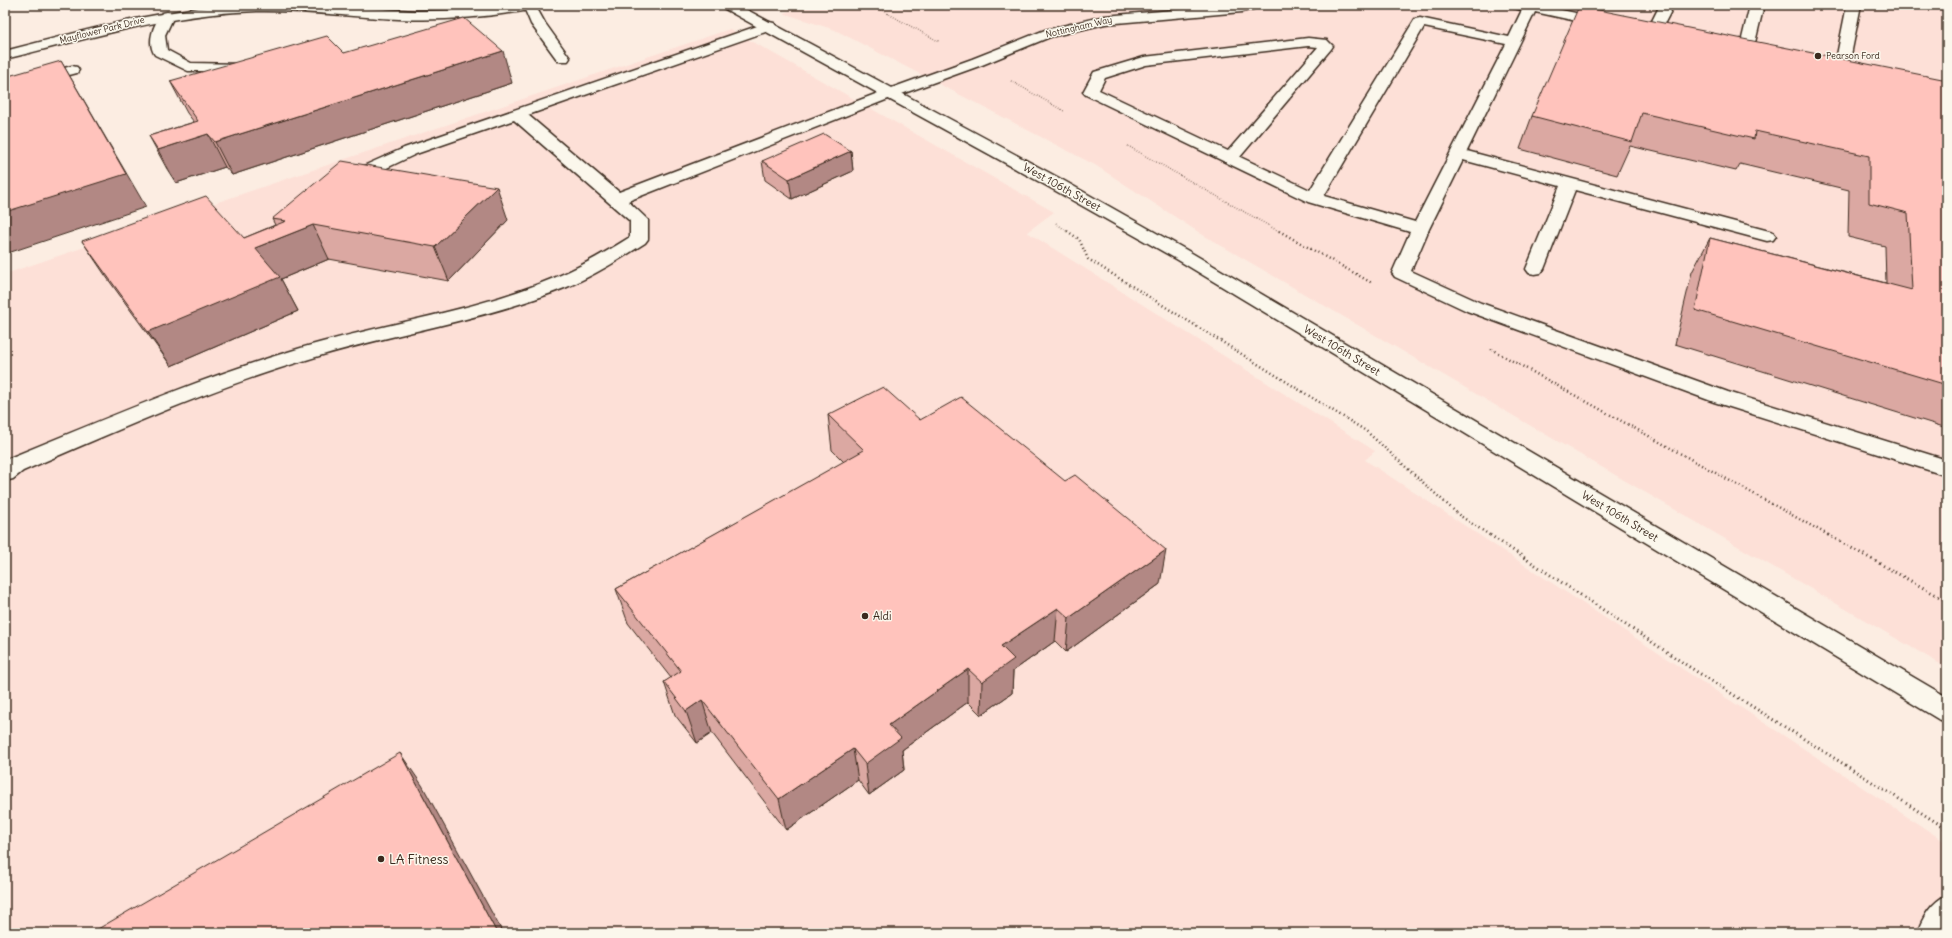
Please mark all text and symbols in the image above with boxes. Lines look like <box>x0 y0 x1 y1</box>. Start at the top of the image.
street label: Mayflower Park Drive <box>58 14 146 45</box>
street label: Nottingham Way <box>1045 14 1113 40</box>
place label: Pearson Ford <box>1826 50 1880 61</box>
marker: Pearson Ford <box>1813 51 1823 61</box>
street label: West 106th Street <box>1021 160 1104 214</box>
street label: West 106th Street <box>1301 322 1383 379</box>
street label: West 106th Street <box>1579 488 1661 545</box>
place label: Aldi <box>873 609 891 623</box>
marker: Aldi <box>860 611 870 621</box>
place label: LA Fitness <box>389 851 449 868</box>
marker: LA Fitness <box>376 854 386 864</box>

